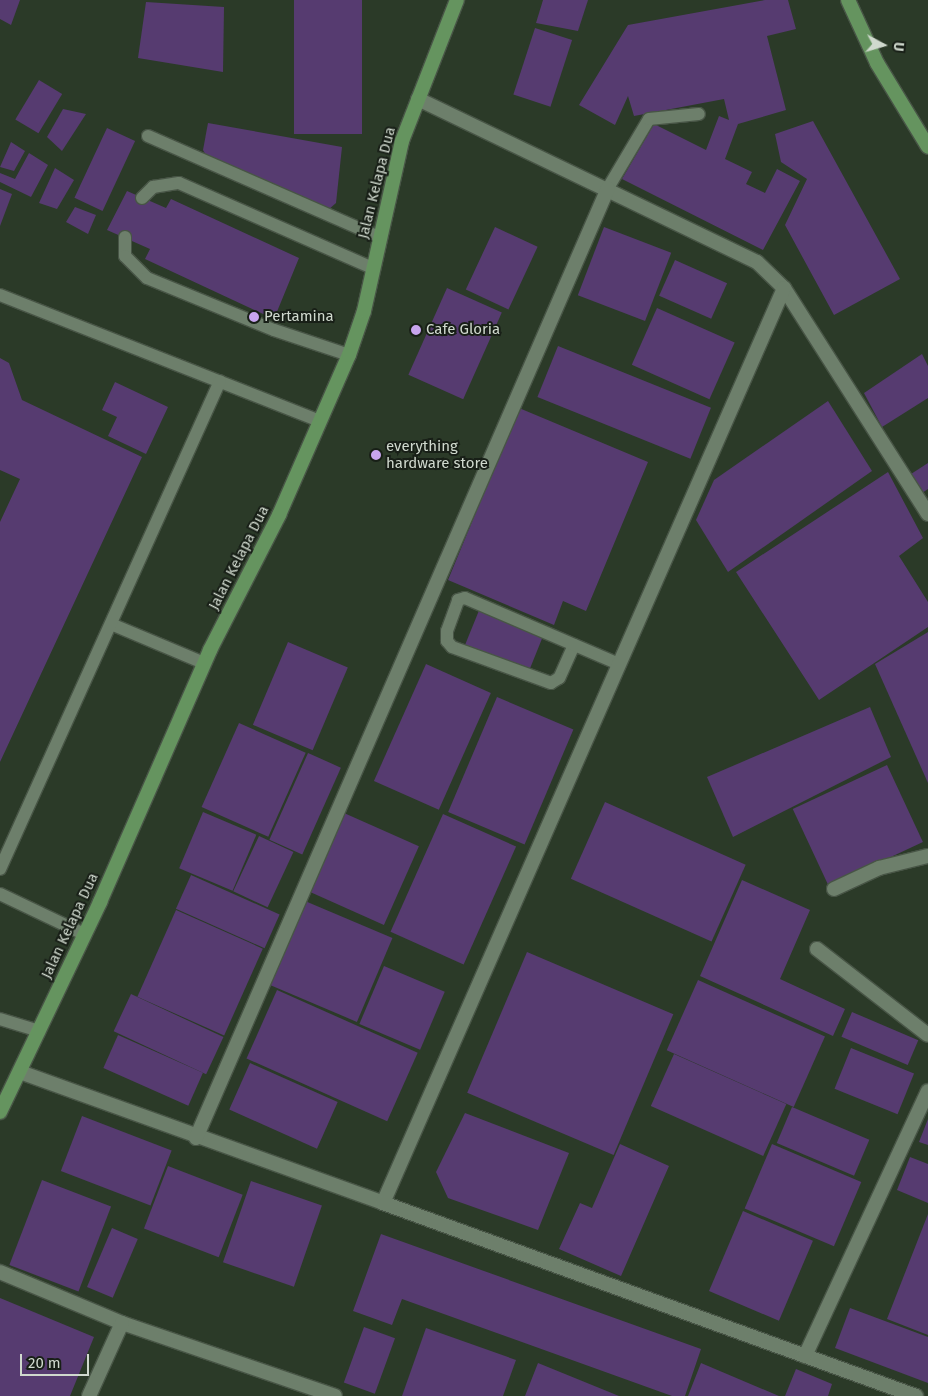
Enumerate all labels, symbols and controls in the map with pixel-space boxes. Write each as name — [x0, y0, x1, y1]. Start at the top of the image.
north arrow — [858, 20, 908, 70]
text: U — [889, 41, 907, 52]
street label: Jalan Kelapa Dua — [354, 125, 400, 241]
place label: Pertamina — [264, 308, 334, 326]
marker: Pertamina — [248, 311, 260, 323]
place label: Cafe Gloria — [426, 321, 500, 339]
marker: Cafe Gloria — [410, 324, 422, 336]
place label: everything hardware store — [386, 437, 488, 472]
marker: everything hardware store — [370, 449, 382, 461]
street label: Jalan Kelapa Dua — [205, 503, 273, 613]
street label: Jalan Kelapa Dua — [38, 870, 102, 982]
scale bar — [22, 1344, 91, 1376]
text: 20 m — [28, 1354, 61, 1372]

